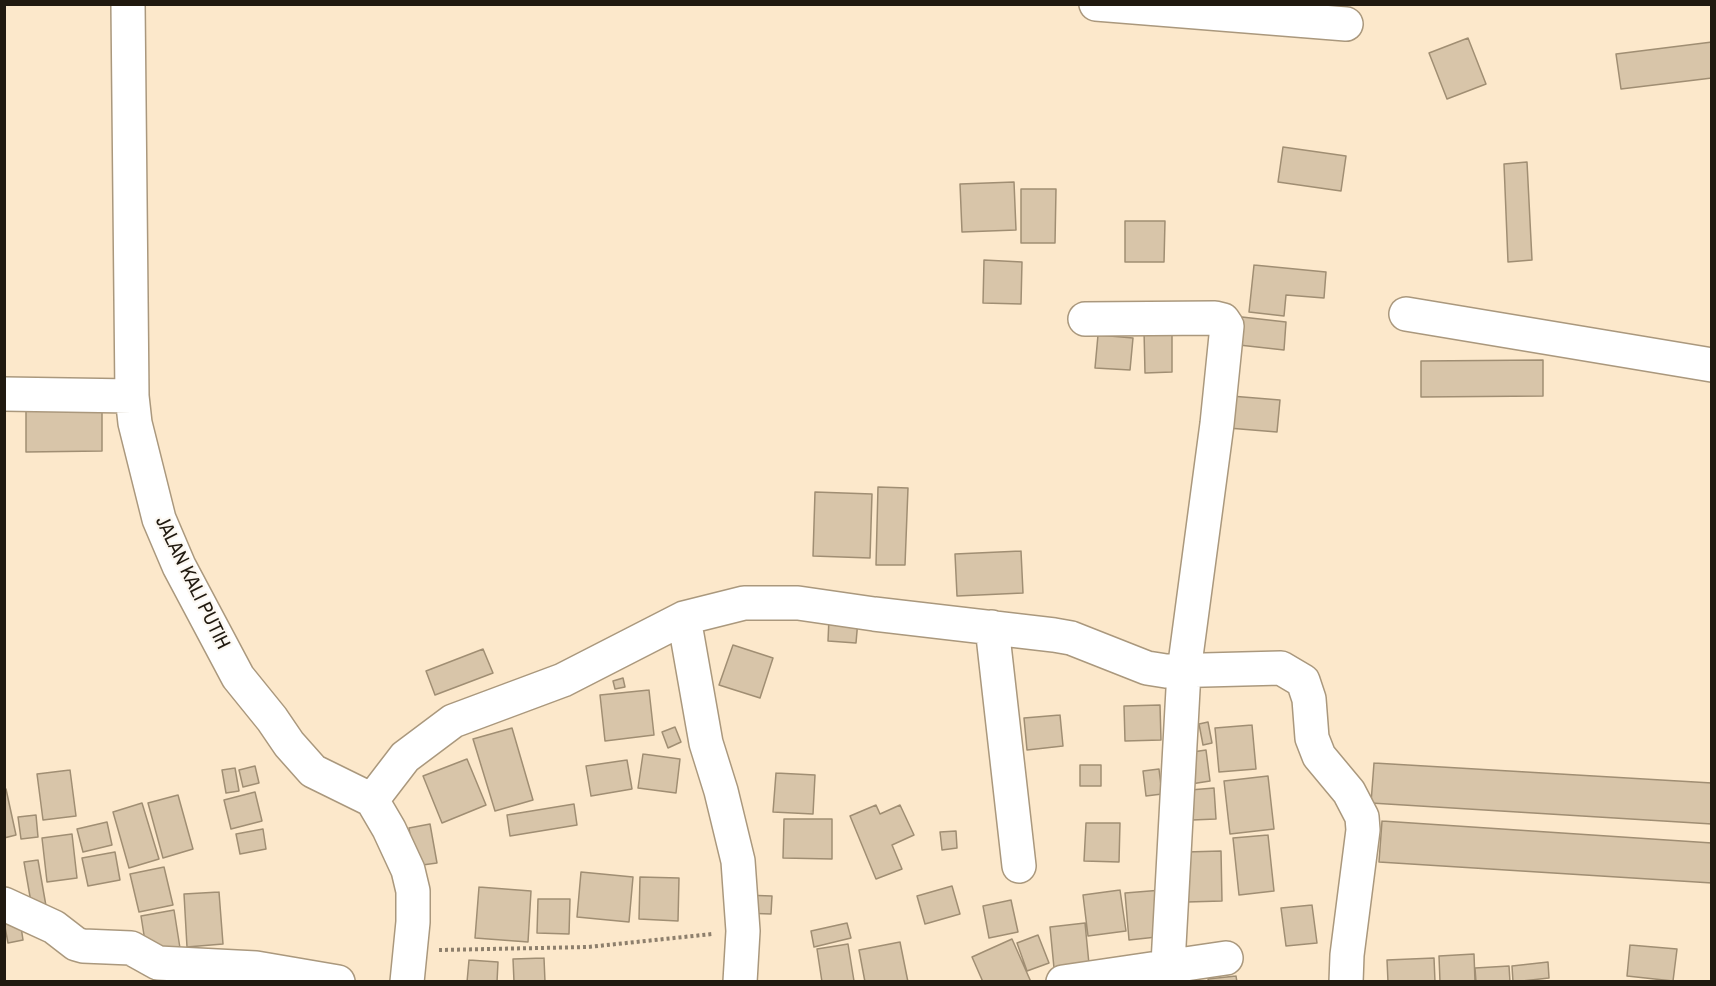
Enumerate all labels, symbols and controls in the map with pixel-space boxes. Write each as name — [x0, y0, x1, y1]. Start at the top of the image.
street label: JALAN KALI PUTIH — [149, 513, 235, 653]

